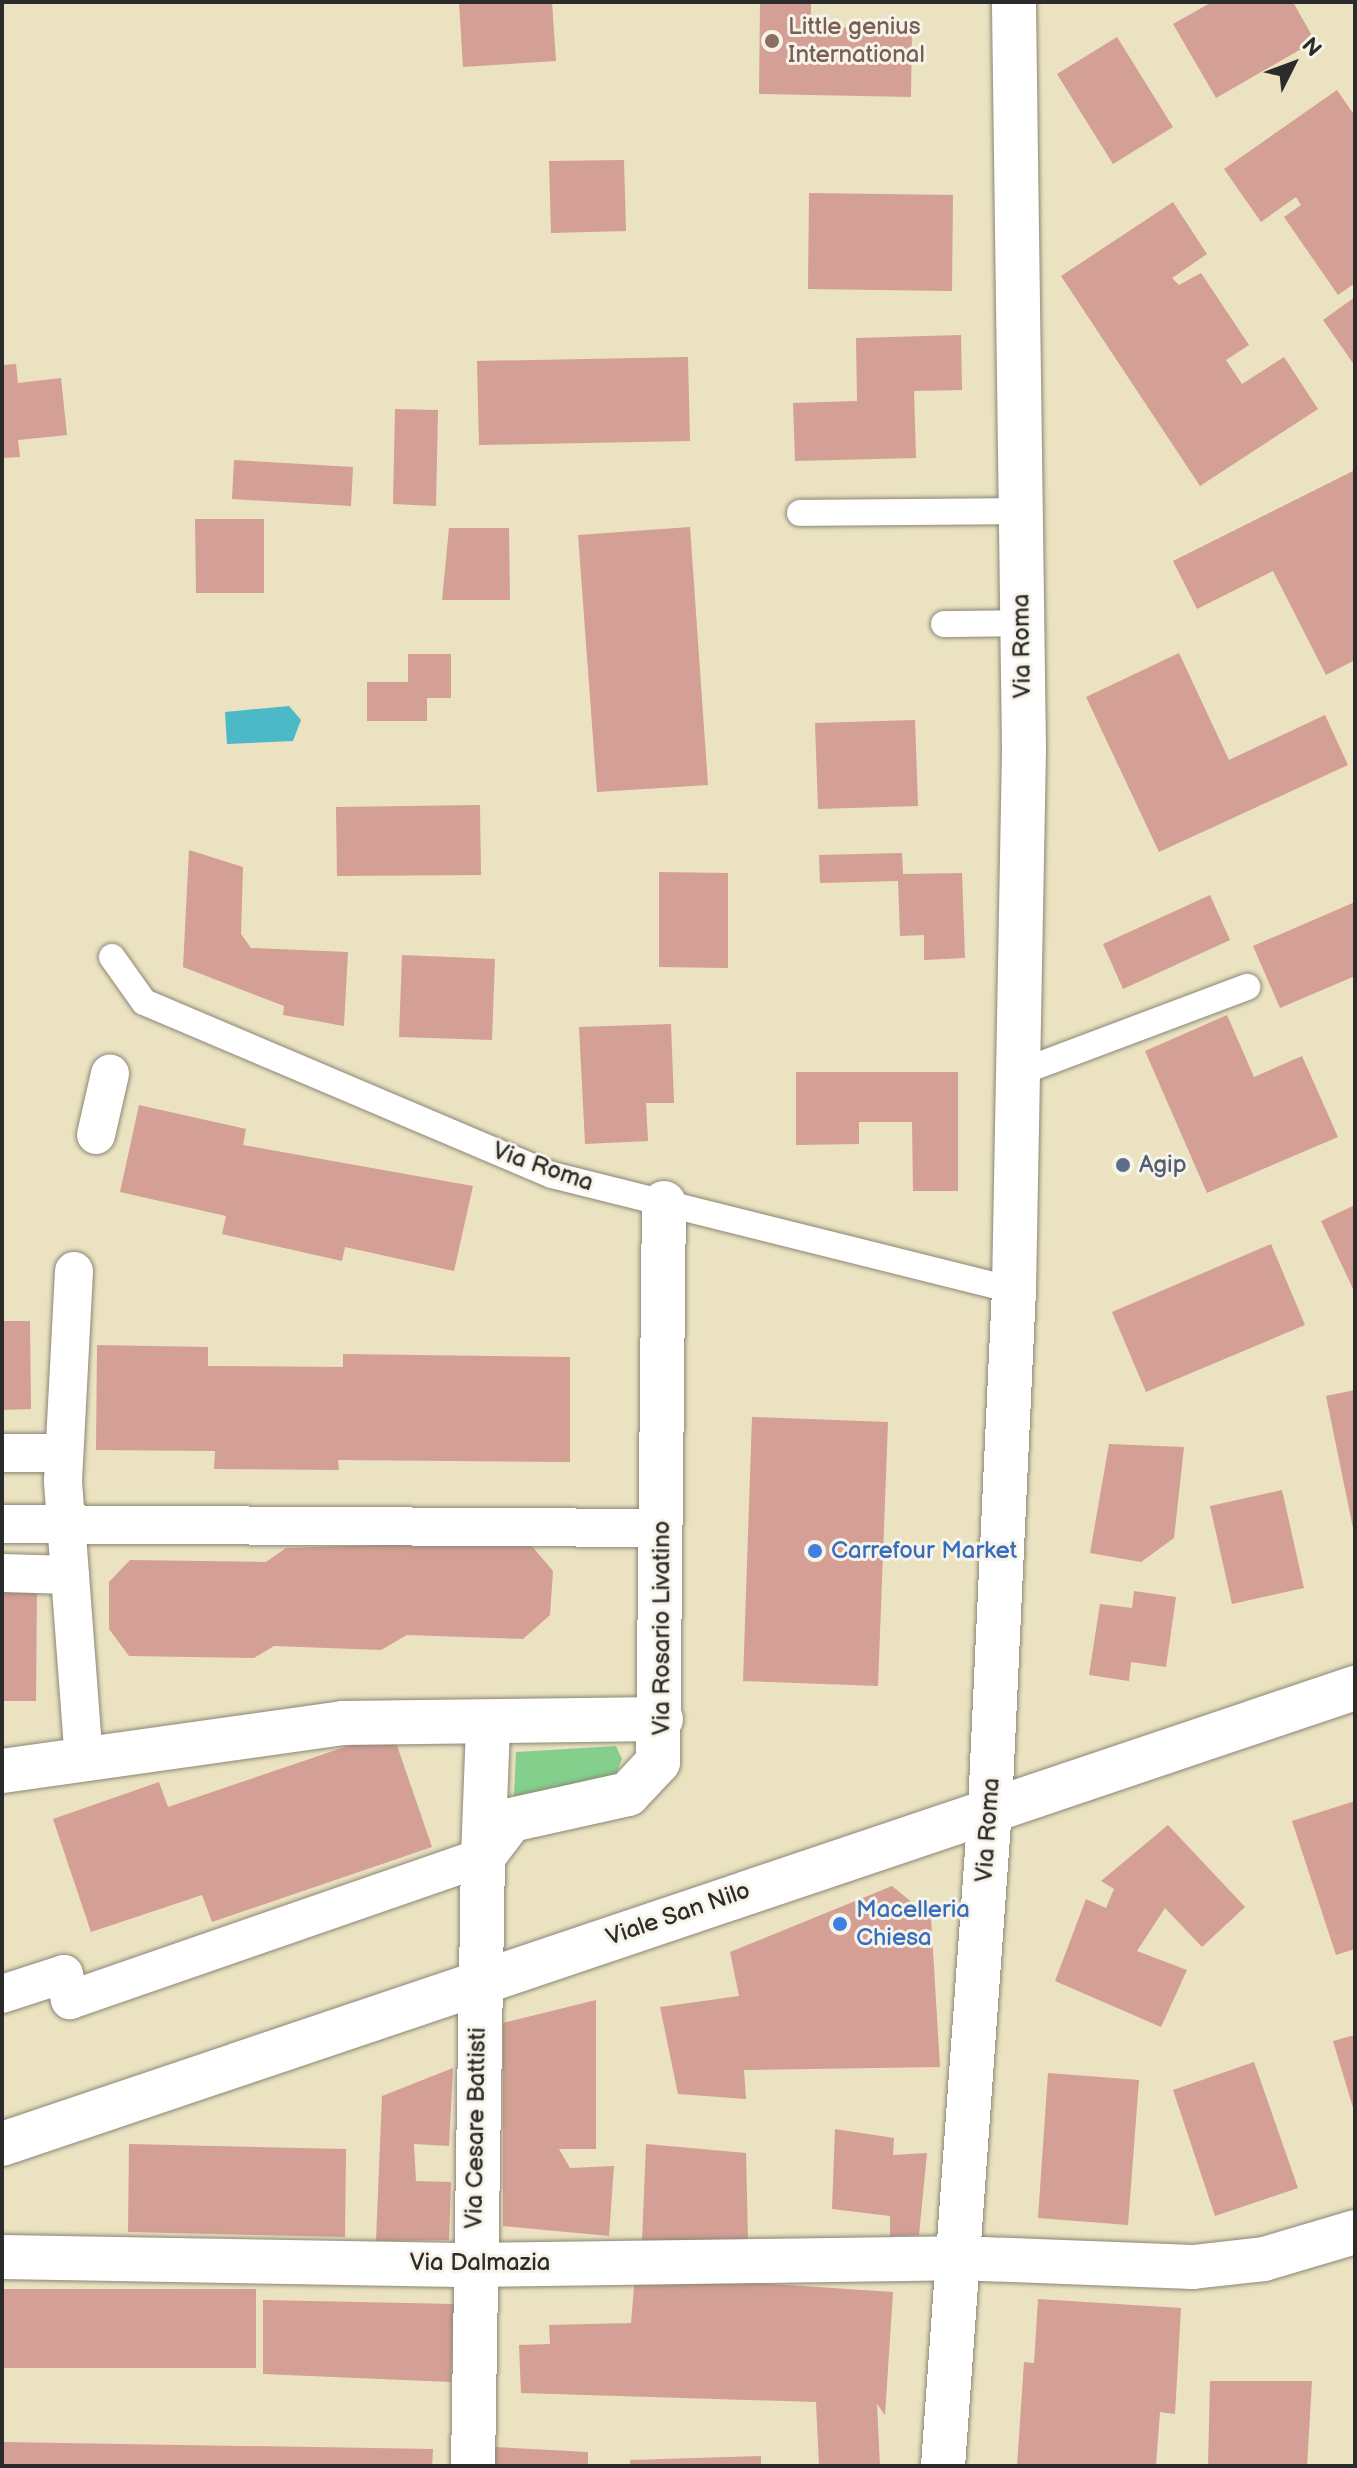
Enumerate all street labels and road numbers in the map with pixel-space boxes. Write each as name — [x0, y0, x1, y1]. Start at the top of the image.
street label: Via Roma — [1007, 593, 1037, 699]
street label: Via Roma — [489, 1136, 597, 1198]
street label: Via Rosario Livatino — [648, 1521, 676, 1735]
street label: Via Roma — [970, 1777, 1006, 1883]
street label: Viale San Nilo — [602, 1876, 754, 1952]
street label: Via Cesare Battisti — [460, 2027, 492, 2229]
street label: Via Dalmazia — [410, 2249, 550, 2277]

